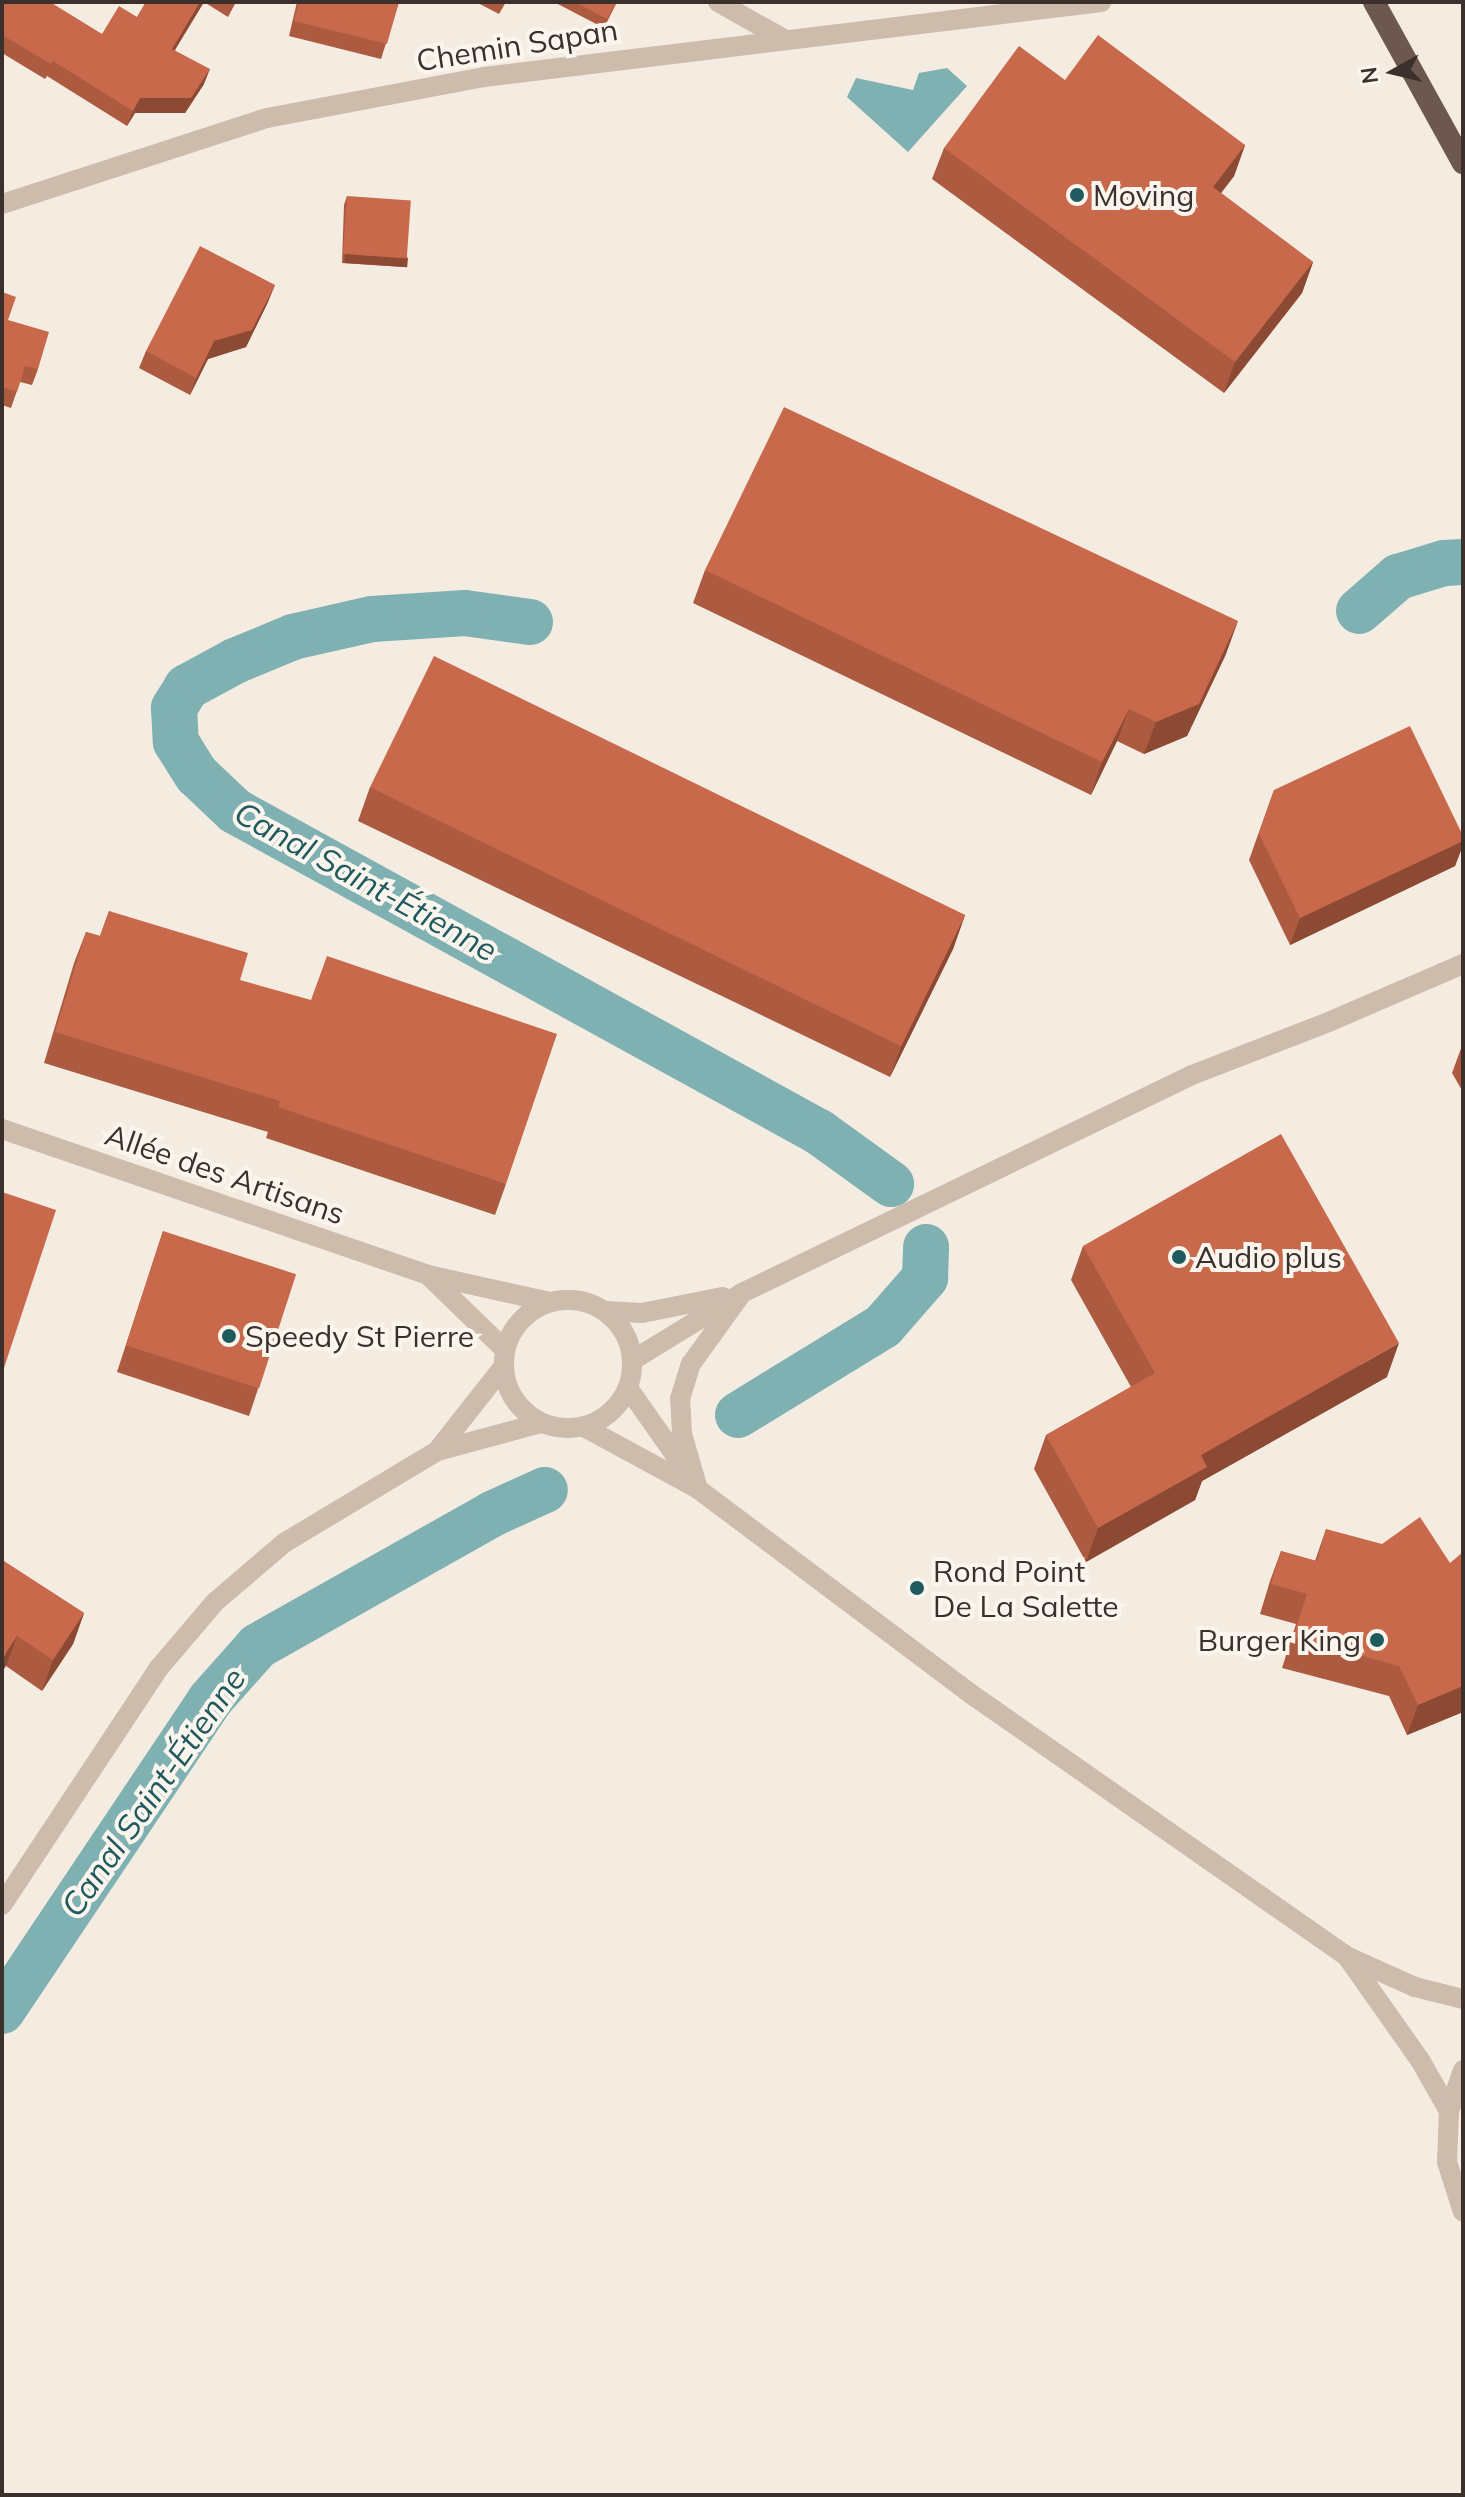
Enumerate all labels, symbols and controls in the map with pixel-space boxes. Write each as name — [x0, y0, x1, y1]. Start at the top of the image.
street label: Chemin Sapan — [414, 11, 620, 79]
north arrow — [1353, 32, 1433, 112]
text: N — [1354, 65, 1384, 86]
place label: Moving — [1093, 177, 1194, 213]
marker: Moving — [1068, 186, 1086, 204]
water label: Canal Saint-Étienne — [228, 793, 504, 969]
street label: Allée des Artisans — [101, 1116, 349, 1232]
place label: Audio plus — [1195, 1239, 1342, 1275]
marker: Audio plus — [1170, 1248, 1188, 1266]
place label: Speedy St Pierre — [245, 1318, 474, 1354]
marker: Speedy St Pierre — [220, 1327, 238, 1345]
place label: Rond Point De La Salette — [933, 1553, 1119, 1624]
marker: Rond Point De La Salette — [908, 1579, 926, 1597]
place label: Burger King — [1198, 1622, 1361, 1658]
marker: Burger King — [1368, 1631, 1386, 1649]
water label: Canal Saint-Étienne — [53, 1660, 253, 1924]

